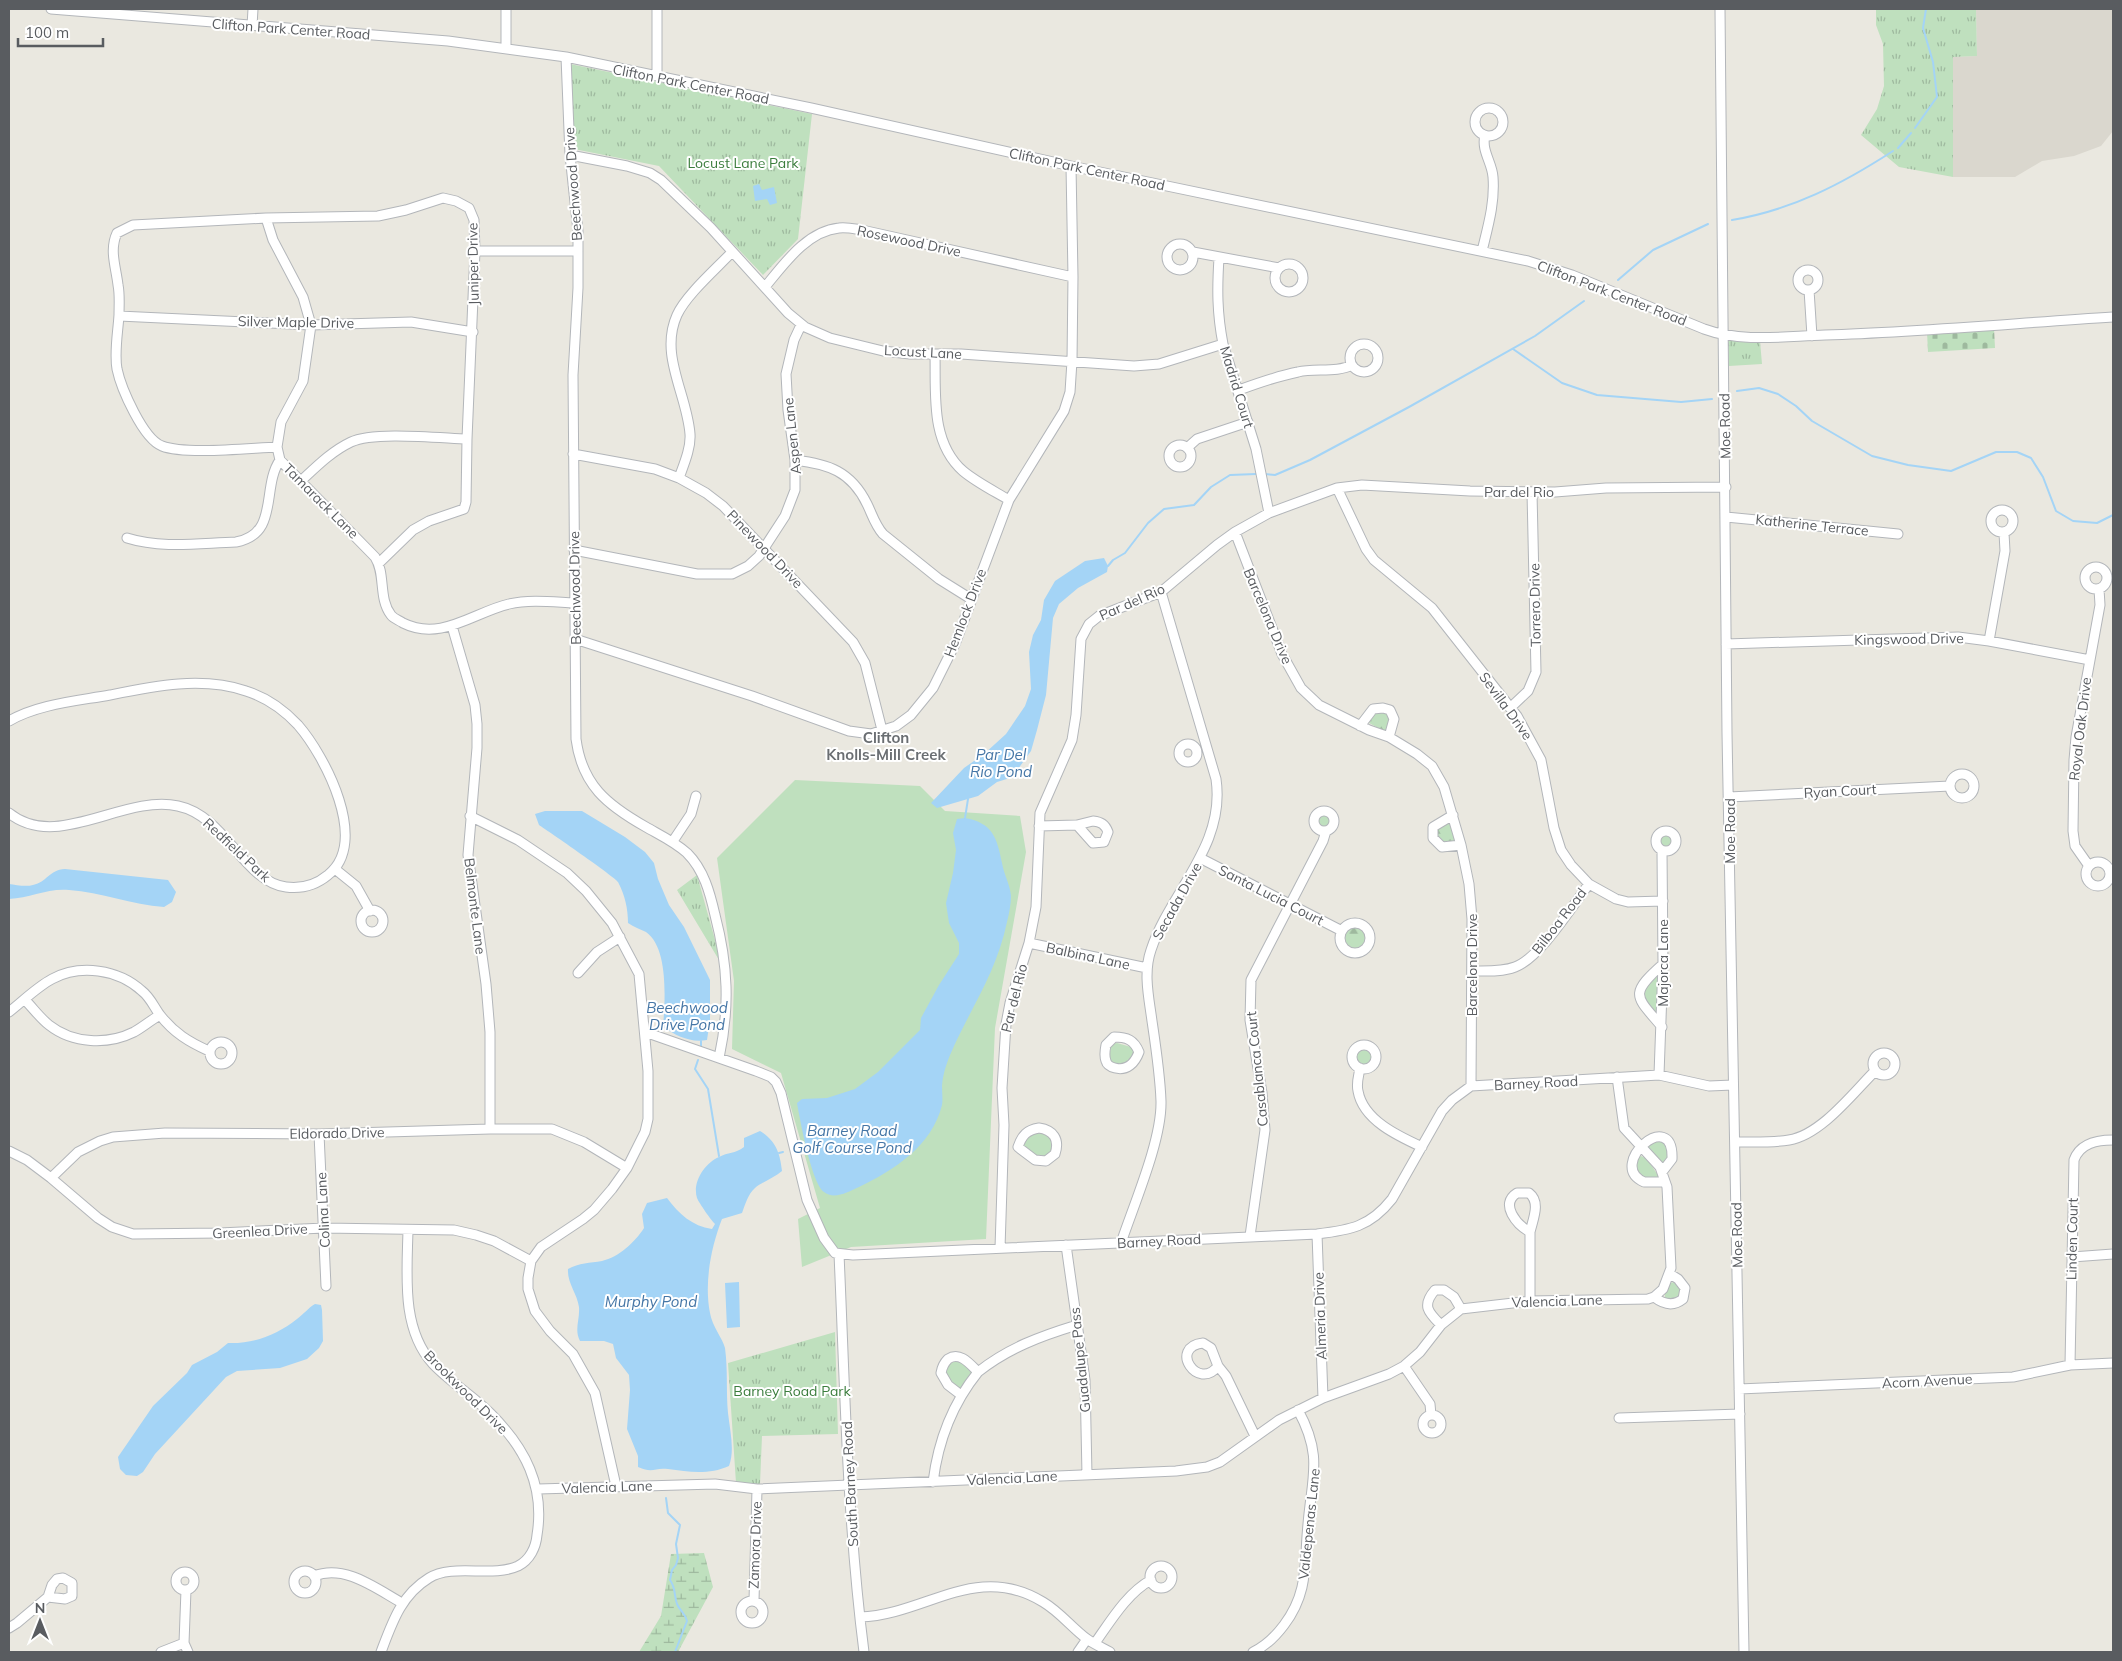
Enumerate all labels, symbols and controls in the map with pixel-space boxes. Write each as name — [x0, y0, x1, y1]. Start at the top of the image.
street label: Clifton Park Center Road — [211, 14, 371, 44]
scale bar — [18, 15, 102, 47]
text: 100 m — [25, 23, 69, 42]
street label: Clifton Park Center Road — [611, 60, 771, 108]
street label: Beechwood Drive — [560, 127, 586, 241]
street label: Clifton Park Center Road — [1007, 144, 1167, 194]
park label: Locust Lane Park — [688, 154, 799, 172]
street label: Rosewood Drive — [855, 221, 963, 261]
street label: Juniper Drive — [463, 222, 483, 306]
street label: Clifton Park Center Road — [1535, 256, 1689, 330]
street label: Silver Maple Drive — [238, 312, 354, 332]
street label: Locust Lane — [884, 341, 962, 363]
street label: Madrid Court — [1216, 344, 1258, 430]
street label: Moe Road — [1715, 393, 1735, 459]
street label: Aspen Lane — [779, 397, 805, 475]
street label: Tamarack Lane — [279, 459, 363, 543]
street label: Par del Rio — [1484, 483, 1554, 501]
street label: Pinewood Drive — [723, 506, 807, 592]
street label: Katherine Terrace — [1754, 510, 1870, 540]
street label: Beechwood Drive — [565, 531, 585, 645]
street label: Torrero Drive — [1525, 563, 1545, 647]
street label: Barcelona Drive — [1240, 565, 1296, 667]
street label: Hemlock Drive — [940, 566, 990, 660]
street label: Par del Rio — [1096, 580, 1168, 624]
street label: Kingswood Drive — [1854, 629, 1964, 649]
street label: Sevilla Drive — [1475, 669, 1537, 743]
street label: Royal Oak Drive — [2065, 676, 2095, 782]
district label: Clifton Knolls-Mill Creek — [826, 728, 946, 764]
water label: Par Del Rio Pond — [970, 745, 1032, 781]
street label: Ryan Court — [1803, 780, 1877, 802]
street label: Moe Road — [1721, 798, 1739, 864]
street label: Redfield Park — [199, 814, 275, 886]
street label: Belmonte Lane — [460, 857, 490, 955]
street label: Secada Drive — [1148, 859, 1206, 943]
street label: Santa Lucia Court — [1215, 861, 1327, 929]
street label: Bilboa Road — [1528, 884, 1590, 958]
street label: Barcelona Drive — [1463, 914, 1481, 1016]
street label: Majorca Lane — [1654, 919, 1672, 1007]
street label: Balbina Lane — [1045, 938, 1131, 974]
street label: Par del Rio — [997, 962, 1031, 1034]
water label: Beechwood Drive Pond — [646, 998, 728, 1034]
street label: Casablanca Court — [1242, 1010, 1272, 1128]
street label: Barney Road — [1494, 1072, 1578, 1094]
water label: Barney Road Golf Course Pond — [792, 1121, 912, 1157]
street label: Eldorado Drive — [289, 1123, 385, 1143]
street label: Colina Lane — [312, 1172, 334, 1248]
street label: Linden Court — [2062, 1197, 2082, 1280]
street label: Moe Road — [1727, 1202, 1747, 1268]
street label: Greenlea Drive — [212, 1220, 308, 1242]
street label: Barney Road — [1117, 1230, 1201, 1252]
street label: Almeria Drive — [1309, 1272, 1331, 1360]
street label: Valencia Lane — [1511, 1290, 1603, 1312]
water label: Murphy Pond — [605, 1292, 697, 1311]
street label: Guadalupe Pass — [1066, 1306, 1094, 1413]
street label: Brookwood Drive — [420, 1346, 512, 1438]
street label: Acorn Avenue — [1881, 1370, 1973, 1392]
park label: Barney Road Park — [733, 1382, 851, 1400]
street label: South Barney Road — [838, 1421, 862, 1547]
street label: Valencia Lane — [966, 1467, 1058, 1489]
street label: Valdepenas Lane — [1294, 1467, 1324, 1581]
street label: Valencia Lane — [561, 1476, 653, 1498]
street label: Zamora Drive — [744, 1501, 766, 1589]
north arrow — [15, 1596, 65, 1646]
text: N — [35, 1599, 45, 1617]

